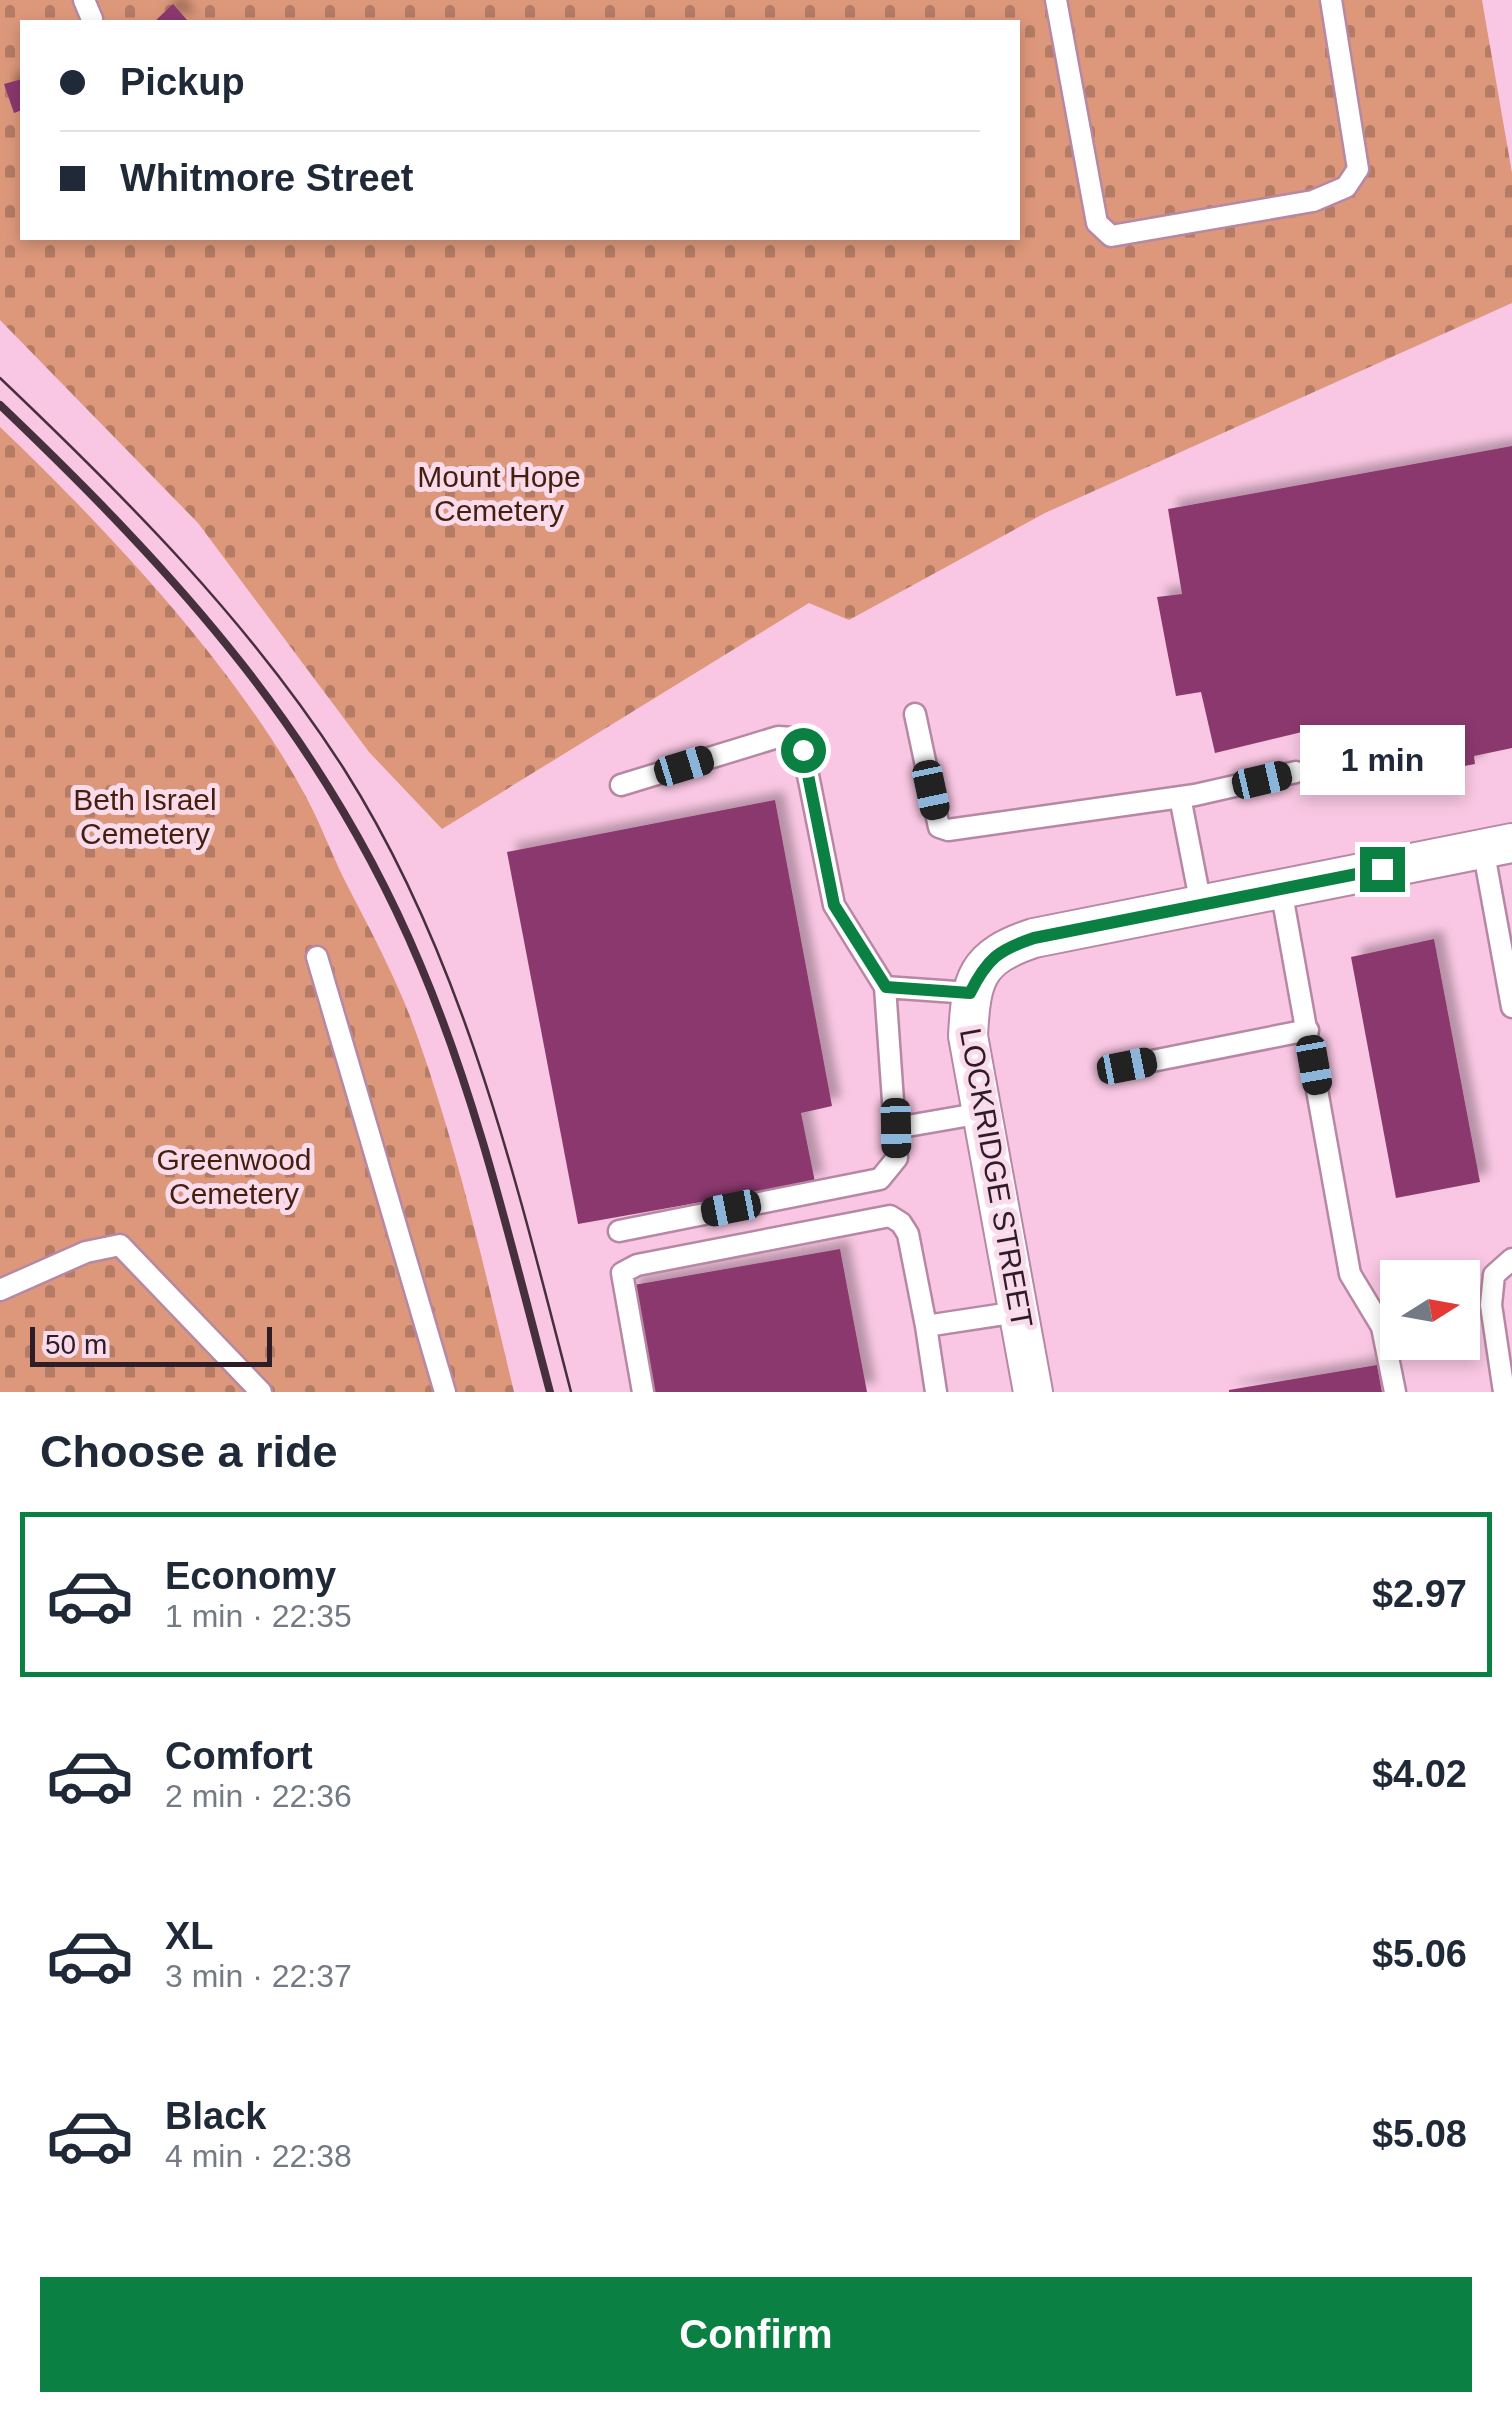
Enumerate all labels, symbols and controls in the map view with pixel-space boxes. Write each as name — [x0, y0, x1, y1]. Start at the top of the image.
text: Pickup — [120, 61, 245, 103]
text: Whitmore Street — [120, 157, 413, 199]
park label: Mount Hope Cemetery — [417, 460, 581, 527]
callout: 1 min — [1300, 724, 1464, 794]
route start — [781, 728, 826, 773]
text: 1 min — [1341, 742, 1424, 778]
car — [651, 743, 717, 789]
car — [910, 758, 952, 822]
car — [1229, 759, 1295, 801]
park label: Beth Israel Cemetery — [73, 783, 217, 850]
route end — [1360, 847, 1405, 892]
street label: LOCKRIDGE STREET — [954, 1026, 1039, 1330]
car — [1294, 1033, 1334, 1097]
car — [1095, 1046, 1159, 1086]
car — [880, 1098, 912, 1158]
park label: Greenwood Cemetery — [156, 1143, 312, 1210]
car — [699, 1188, 763, 1228]
north arrow — [1380, 1260, 1480, 1360]
map controls — [1380, 1260, 1480, 1360]
scale bar — [30, 1322, 272, 1366]
text: 50 m — [45, 1329, 107, 1360]
text: Choose a ride — [40, 1426, 338, 1477]
icon: car — [45, 1550, 135, 1640]
text: Economy — [165, 1555, 336, 1597]
text: $2.97 — [1372, 1573, 1467, 1615]
text: 1 min · 22:35 — [165, 1598, 352, 1634]
icon: car — [45, 1730, 135, 1820]
text: Comfort — [165, 1735, 313, 1777]
text: $4.02 — [1372, 1753, 1467, 1795]
text: 2 min · 22:36 — [165, 1778, 352, 1814]
icon: car — [45, 1910, 135, 2000]
text: XL — [165, 1915, 214, 1957]
text: $5.06 — [1372, 1933, 1467, 1975]
text: 3 min · 22:37 — [165, 1958, 352, 1994]
icon: car — [45, 2090, 135, 2180]
text: Black — [165, 2095, 266, 2137]
text: $5.08 — [1372, 2113, 1467, 2155]
text: 4 min · 22:38 — [165, 2138, 352, 2174]
button: Confirm — [40, 2277, 1472, 2392]

